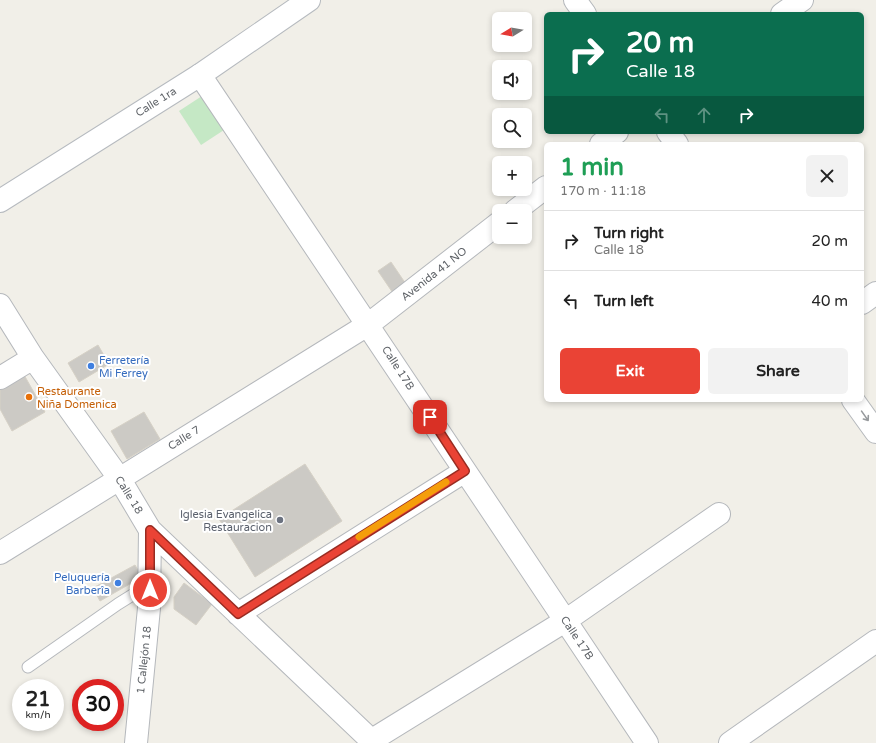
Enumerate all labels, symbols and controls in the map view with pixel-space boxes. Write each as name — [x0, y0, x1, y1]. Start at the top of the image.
north arrow — [492, 12, 532, 52]
map controls — [492, 12, 532, 244]
text: 20 m — [626, 26, 694, 60]
icon: right — [560, 28, 612, 80]
button: sound — [492, 60, 532, 100]
text: Calle 18 — [626, 60, 695, 82]
street label: Calle 1ra — [133, 84, 179, 120]
icon: left — [651, 104, 673, 126]
icon: ahead — [693, 104, 715, 126]
icon: right — [735, 104, 757, 126]
button: search — [492, 108, 532, 148]
text: 1 min — [560, 153, 624, 182]
button: close — [806, 155, 848, 197]
button: + — [492, 156, 532, 196]
text: 170 m · 11:18 — [560, 183, 646, 199]
button: − — [492, 204, 532, 244]
text: Turn right — [594, 224, 664, 242]
icon: right — [560, 230, 582, 252]
text: 20 m — [811, 232, 848, 250]
text: Calle 18 — [594, 242, 644, 258]
street label: Avenida 41 NO — [399, 244, 469, 304]
icon: left — [560, 290, 582, 312]
text: Turn left — [594, 292, 654, 310]
text: 40 m — [811, 292, 848, 310]
street label: Calle 17B — [379, 344, 417, 393]
button: Exit — [560, 348, 700, 394]
button: Share — [708, 348, 848, 394]
place label: Ferretería Mi Ferrey — [99, 354, 149, 380]
marker: Ferretería Mi Ferrey — [86, 361, 96, 371]
place label: Restaurante Niña Domenica — [37, 385, 117, 411]
marker: Restaurante Niña Domenica — [24, 392, 34, 402]
pin — [413, 400, 447, 434]
icon: arrive — [419, 406, 441, 428]
one-way arrow — [861, 410, 869, 421]
street label: Calle 7 — [166, 423, 202, 453]
street label: Calle 18 — [112, 474, 146, 516]
place label: Iglesia Evangelica Restauracion — [180, 508, 272, 534]
marker: Iglesia Evangelica Restauracion — [275, 515, 285, 525]
position arrow — [129, 569, 171, 611]
place label: Peluquería Barberîa — [54, 571, 110, 597]
marker: Peluquería Barberîa — [113, 578, 123, 588]
street label: Calle 17B — [558, 614, 597, 663]
street label: 1 Callejón 18 — [134, 625, 154, 695]
speed limit sign: 30 — [72, 679, 124, 731]
text: 21 — [25, 688, 51, 712]
text: km/h — [25, 709, 51, 721]

